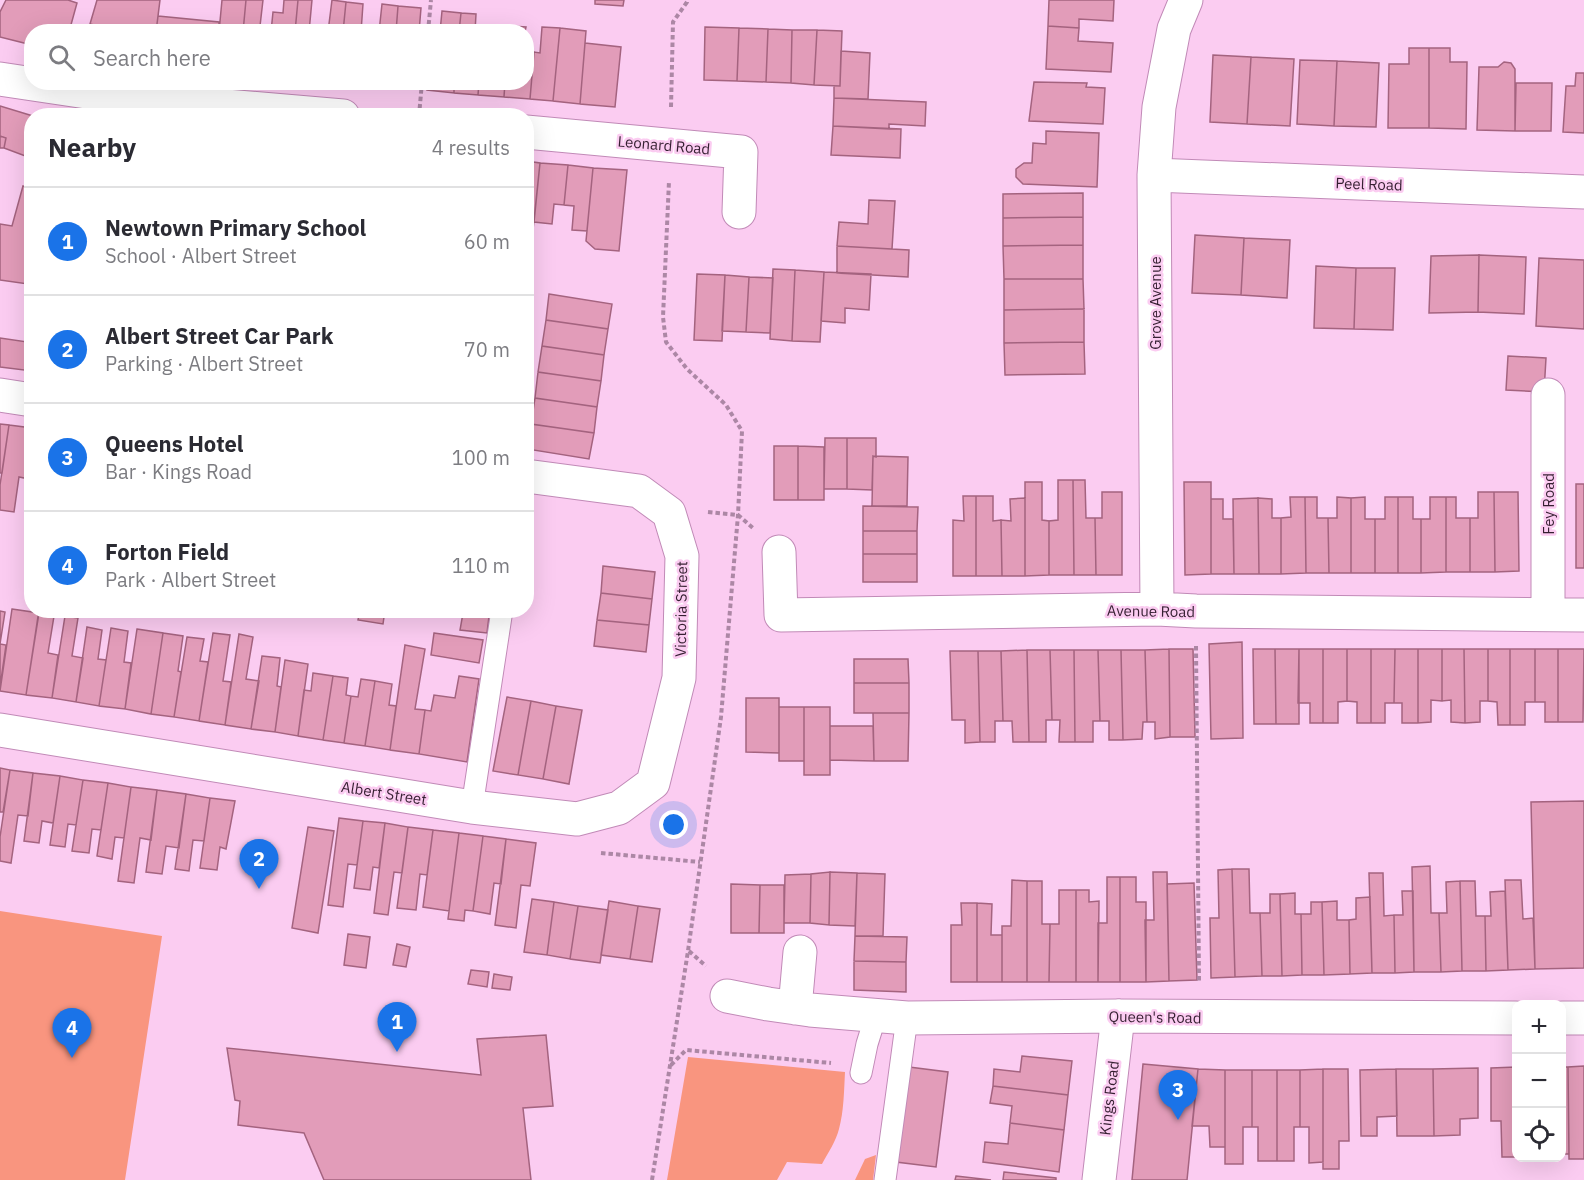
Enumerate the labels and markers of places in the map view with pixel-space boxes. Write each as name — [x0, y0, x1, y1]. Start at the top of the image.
pin: 2 — [240, 840, 278, 889]
pin: 1 — [378, 1002, 416, 1052]
pin: 4 — [52, 1008, 92, 1058]
pin: 3 — [1158, 1070, 1198, 1120]

